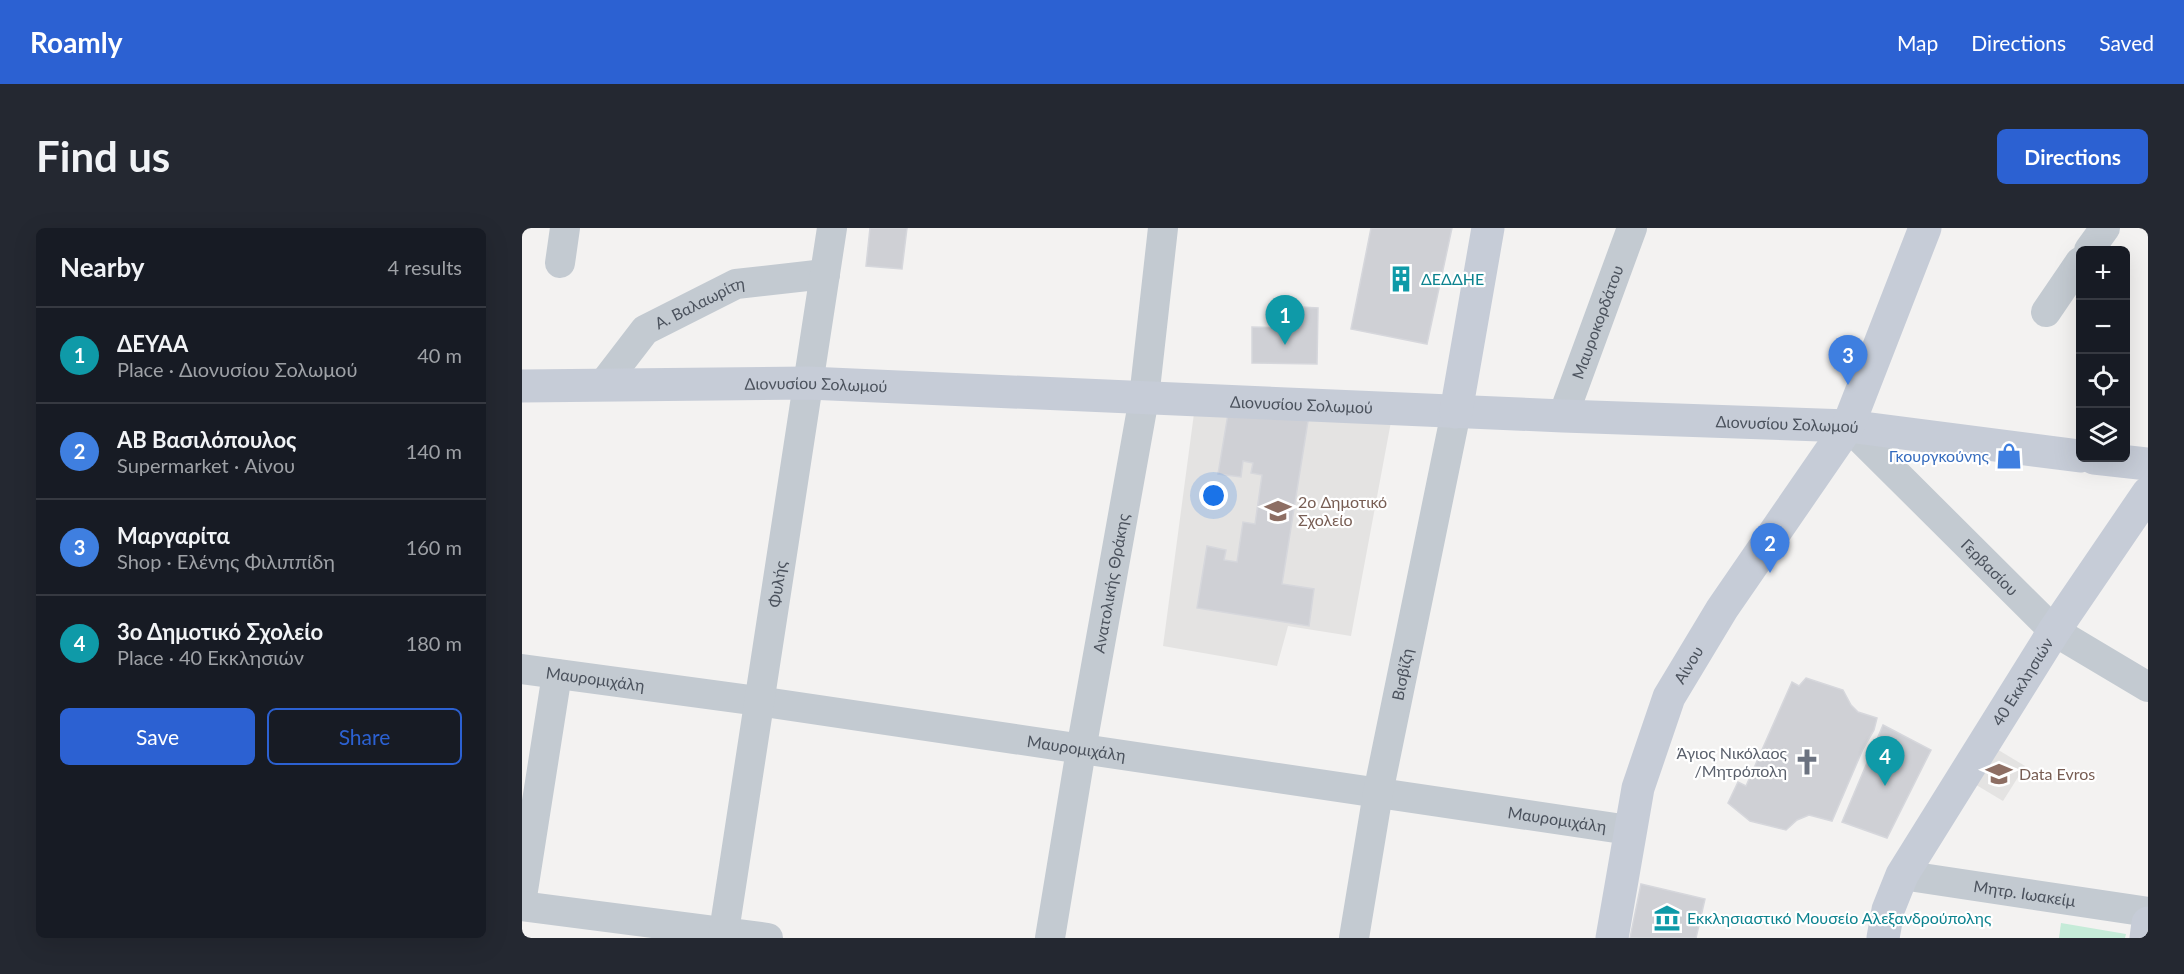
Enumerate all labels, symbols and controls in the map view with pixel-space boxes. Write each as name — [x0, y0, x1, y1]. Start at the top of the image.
text: Roamly — [30, 25, 123, 59]
text: Map — [1897, 30, 1938, 55]
text: Directions — [1971, 30, 2066, 55]
text: Saved — [2099, 30, 2154, 55]
button: Directions — [1997, 129, 2148, 184]
text: Find us — [36, 131, 170, 181]
map controls — [2076, 246, 2130, 462]
button: + — [2076, 246, 2130, 300]
text: Nearby — [60, 251, 145, 283]
text: 4 results — [387, 255, 462, 279]
street label: Μαυροκορδάτου — [1567, 262, 1627, 382]
building icon: ΔΕΔΔΗΕ — [1386, 264, 1416, 294]
place label: ΔΕΔΔΗΕ — [1421, 269, 1484, 288]
street label: Α. Βαλαωρίτη — [651, 273, 746, 333]
pin: 1 — [1266, 296, 1305, 345]
button: − — [2076, 300, 2130, 354]
text: ΔΕΥΑΑ — [117, 330, 188, 357]
pin: 3 — [1828, 336, 1868, 385]
text: 1 — [74, 343, 85, 367]
text: 40 m — [417, 343, 462, 367]
button: locate — [2076, 354, 2130, 408]
text: Place · Διονυσίου Σολωμού — [117, 357, 357, 381]
street label: Διονυσίου Σολωμού — [744, 373, 888, 395]
street label: Διονυσίου Σολωμού — [1230, 391, 1373, 417]
button: layers — [2076, 408, 2130, 462]
street label: Διονυσίου Σολωμού — [1715, 411, 1860, 436]
text: ΑΒ Βασιλόπουλος — [117, 426, 296, 453]
text: 2 — [74, 439, 85, 463]
text: 140 m — [406, 439, 462, 463]
shop icon: Γκουργκούνης — [1994, 441, 2024, 471]
place label: Γκουργκούνης — [1889, 446, 1990, 465]
text: Supermarket · Αίνου — [117, 453, 295, 477]
your location — [1199, 481, 1228, 510]
place label: 2o Δημοτικό Σχολείο — [1298, 492, 1387, 529]
school or university icon: 2o Δημοτικό Σχολείο — [1263, 496, 1293, 526]
street label: Ανατολικής Θράκης — [1089, 511, 1132, 654]
text: Μαργαρίτα — [117, 522, 230, 549]
pin: 2 — [1750, 524, 1790, 573]
street label: Γερβασίου — [1958, 534, 2023, 599]
text: 3 — [74, 535, 85, 559]
text: 160 m — [406, 535, 462, 559]
text: Shop · Ελένης Φιλιππίδη — [117, 549, 335, 573]
street label: Φυλής — [764, 559, 790, 609]
text: 3ο Δημοτικό Σχολείο — [117, 618, 323, 645]
text: 4 — [74, 631, 85, 655]
text: 180 m — [406, 631, 462, 655]
street label: 40 Εκκλησιών — [1988, 634, 2057, 729]
street label: Αίνου — [1669, 642, 1707, 687]
text: Place · 40 Εκκλησιών — [117, 645, 304, 669]
street label: Βισβίζη — [1387, 647, 1416, 702]
street label: Μαυρομιχάλη — [545, 662, 646, 695]
button: Save — [60, 708, 255, 765]
button: Share — [267, 708, 462, 765]
street label: Μαυρομιχάλη — [1026, 731, 1127, 764]
pin: 4 — [1866, 736, 1904, 786]
place label: Άγιος Νικόλαος /Μητρόπολη — [1676, 743, 1788, 780]
church icon: Άγιος Νικόλαος /Μητρόπολη — [1792, 747, 1822, 777]
school or university icon: Data Evros — [1984, 759, 2014, 789]
place label: Data Evros — [2019, 764, 2095, 783]
street label: Μαυρομιχάλη — [1507, 802, 1608, 836]
street label: Μητρ. Ιωακείμ — [1972, 876, 2078, 910]
museum icon: Εκκλησιαστικό Μουσείο Αλεξανδρούπολης — [1652, 903, 1682, 933]
place label: Εκκλησιαστικό Μουσείο Αλεξανδρούπολης — [1687, 908, 1992, 928]

